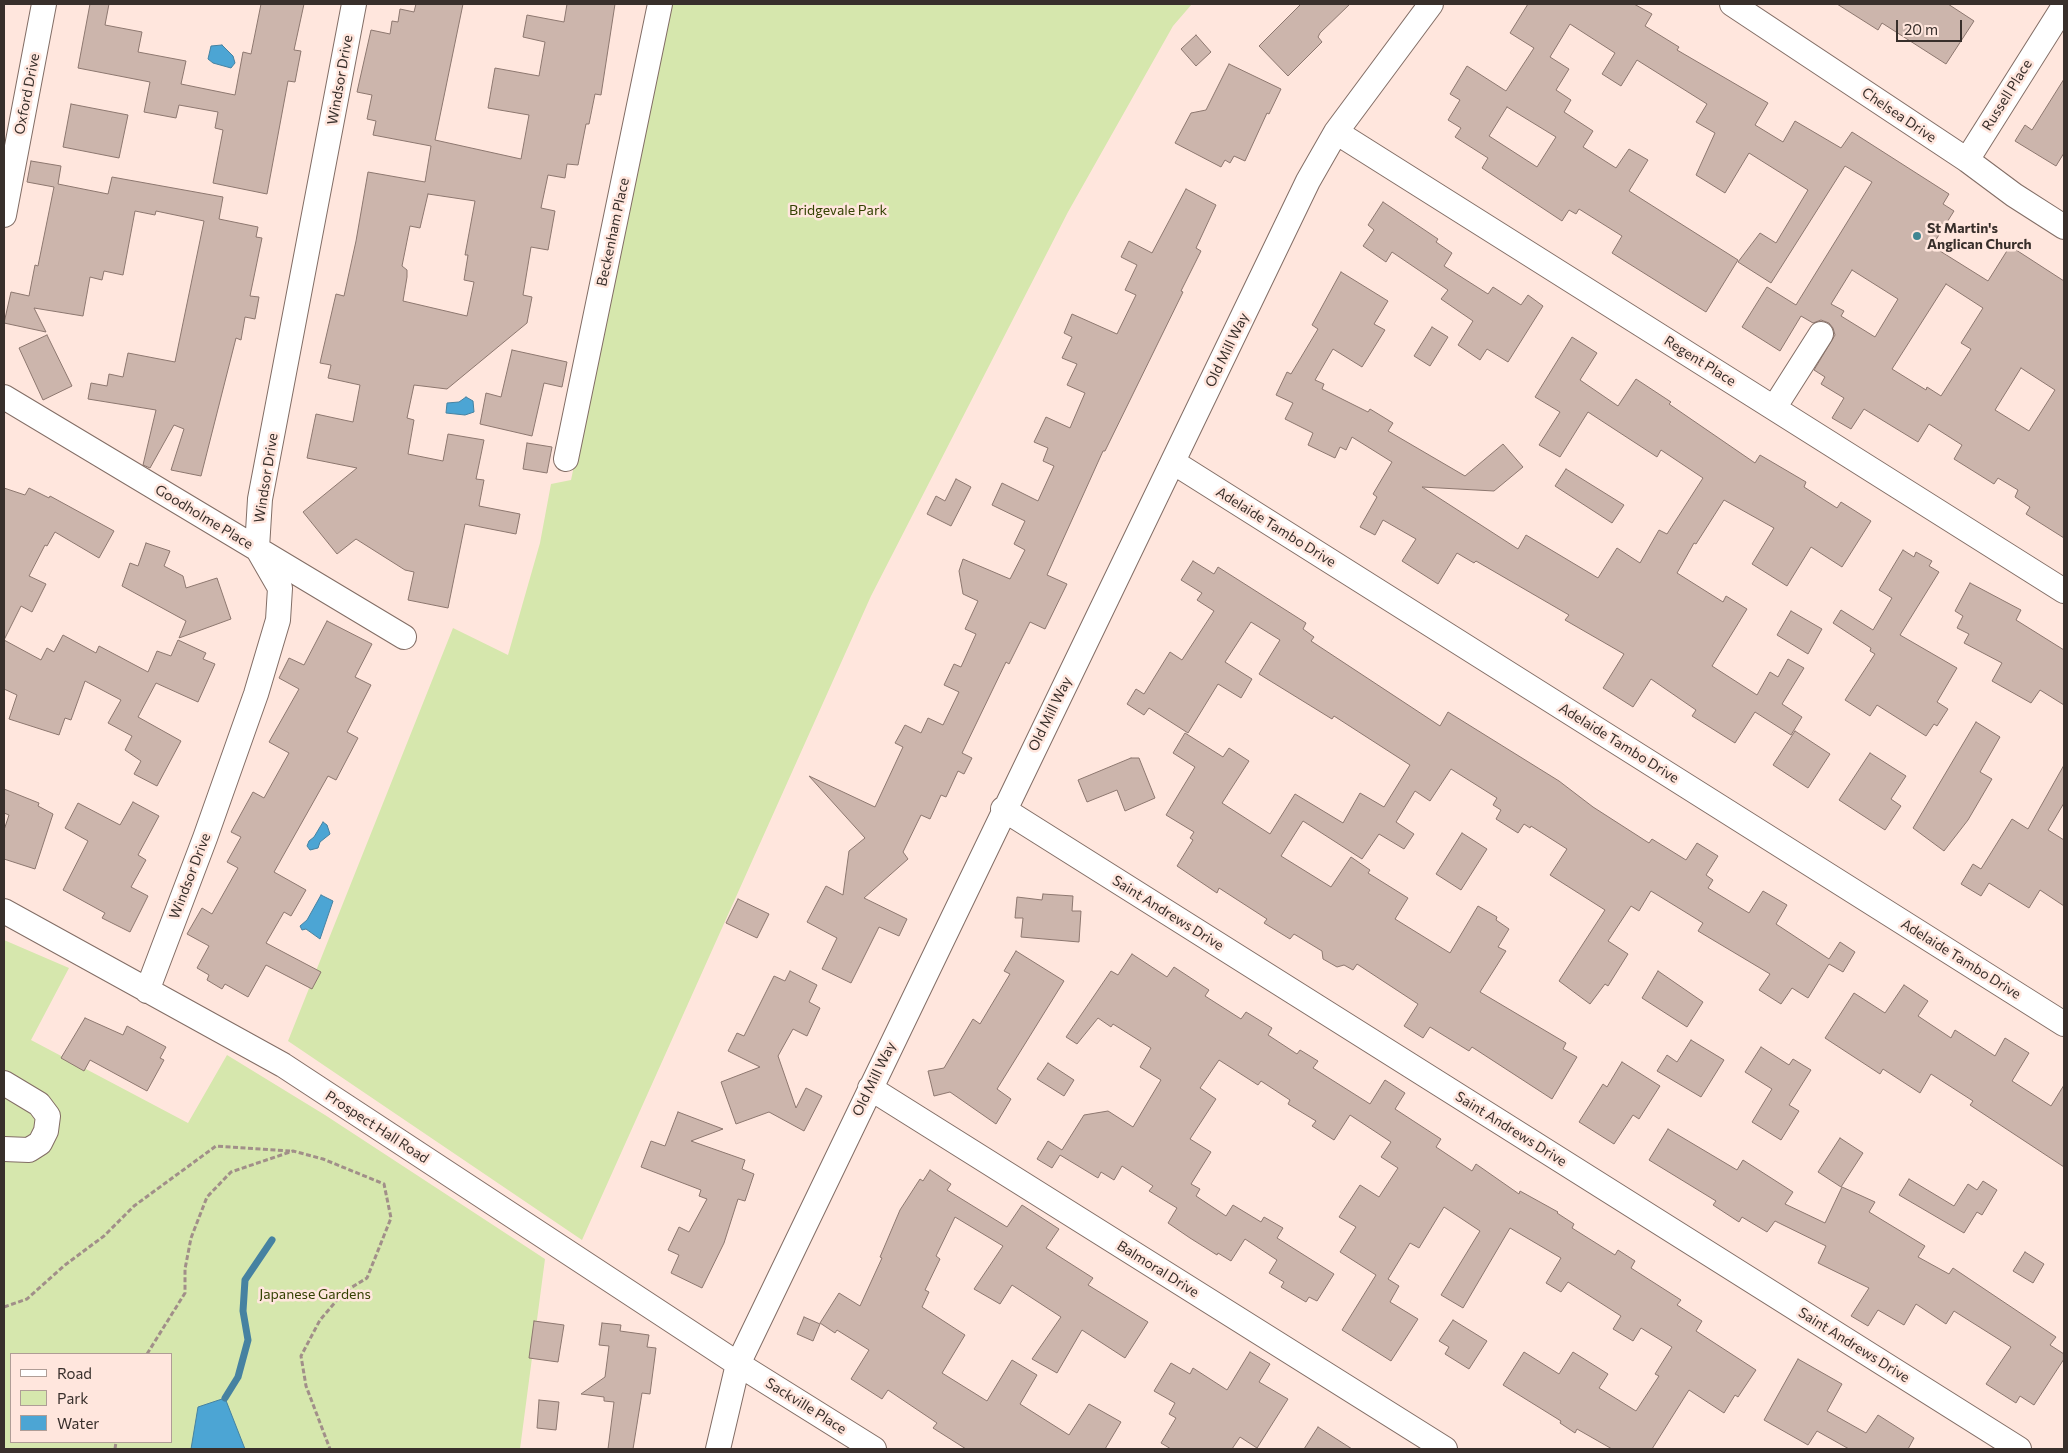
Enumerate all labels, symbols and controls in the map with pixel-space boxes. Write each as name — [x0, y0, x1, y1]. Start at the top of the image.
scale bar — [1898, 10, 1964, 42]
text: 20 m — [1904, 20, 1938, 38]
street label: Windsor Drive — [324, 34, 356, 126]
street label: Oxford Drive — [11, 52, 43, 136]
street label: Russell Place — [1978, 56, 2036, 134]
street label: Chelsea Drive — [1859, 84, 1939, 146]
street label: Beckenham Place — [593, 176, 633, 288]
park label: Bridgevale Park — [789, 202, 887, 218]
place label: St Martin's Anglican Church — [1927, 220, 2032, 252]
marker: St Martin's Anglican Church — [1911, 230, 1923, 242]
street label: Old Mill Way — [1202, 310, 1252, 390]
street label: Regent Place — [1661, 332, 1739, 390]
street label: Windsor Drive — [251, 432, 281, 524]
street label: Goodholme Place — [152, 481, 256, 553]
street label: Adelaide Tambo Drive — [1213, 483, 1339, 571]
street label: Old Mill Way — [1025, 674, 1075, 754]
street label: Adelaide Tambo Drive — [1556, 699, 1682, 787]
street label: Windsor Drive — [166, 831, 214, 921]
street label: Saint Andrews Drive — [1109, 872, 1227, 954]
street label: Adelaide Tambo Drive — [1898, 915, 2024, 1003]
street label: Old Mill Way — [849, 1039, 899, 1119]
street label: Prospect Hall Road — [322, 1087, 432, 1167]
street label: Saint Andrews Drive — [1452, 1088, 1570, 1170]
street label: Balmoral Drive — [1114, 1237, 1202, 1301]
park label: Japanese Gardens — [259, 1286, 371, 1302]
street label: Saint Andrews Drive — [1795, 1304, 1913, 1386]
legend — [10, 1353, 172, 1443]
text: Road — [57, 1364, 92, 1382]
street label: Sackville Place — [763, 1375, 849, 1437]
text: Park — [57, 1389, 88, 1407]
text: Water — [57, 1414, 99, 1432]

